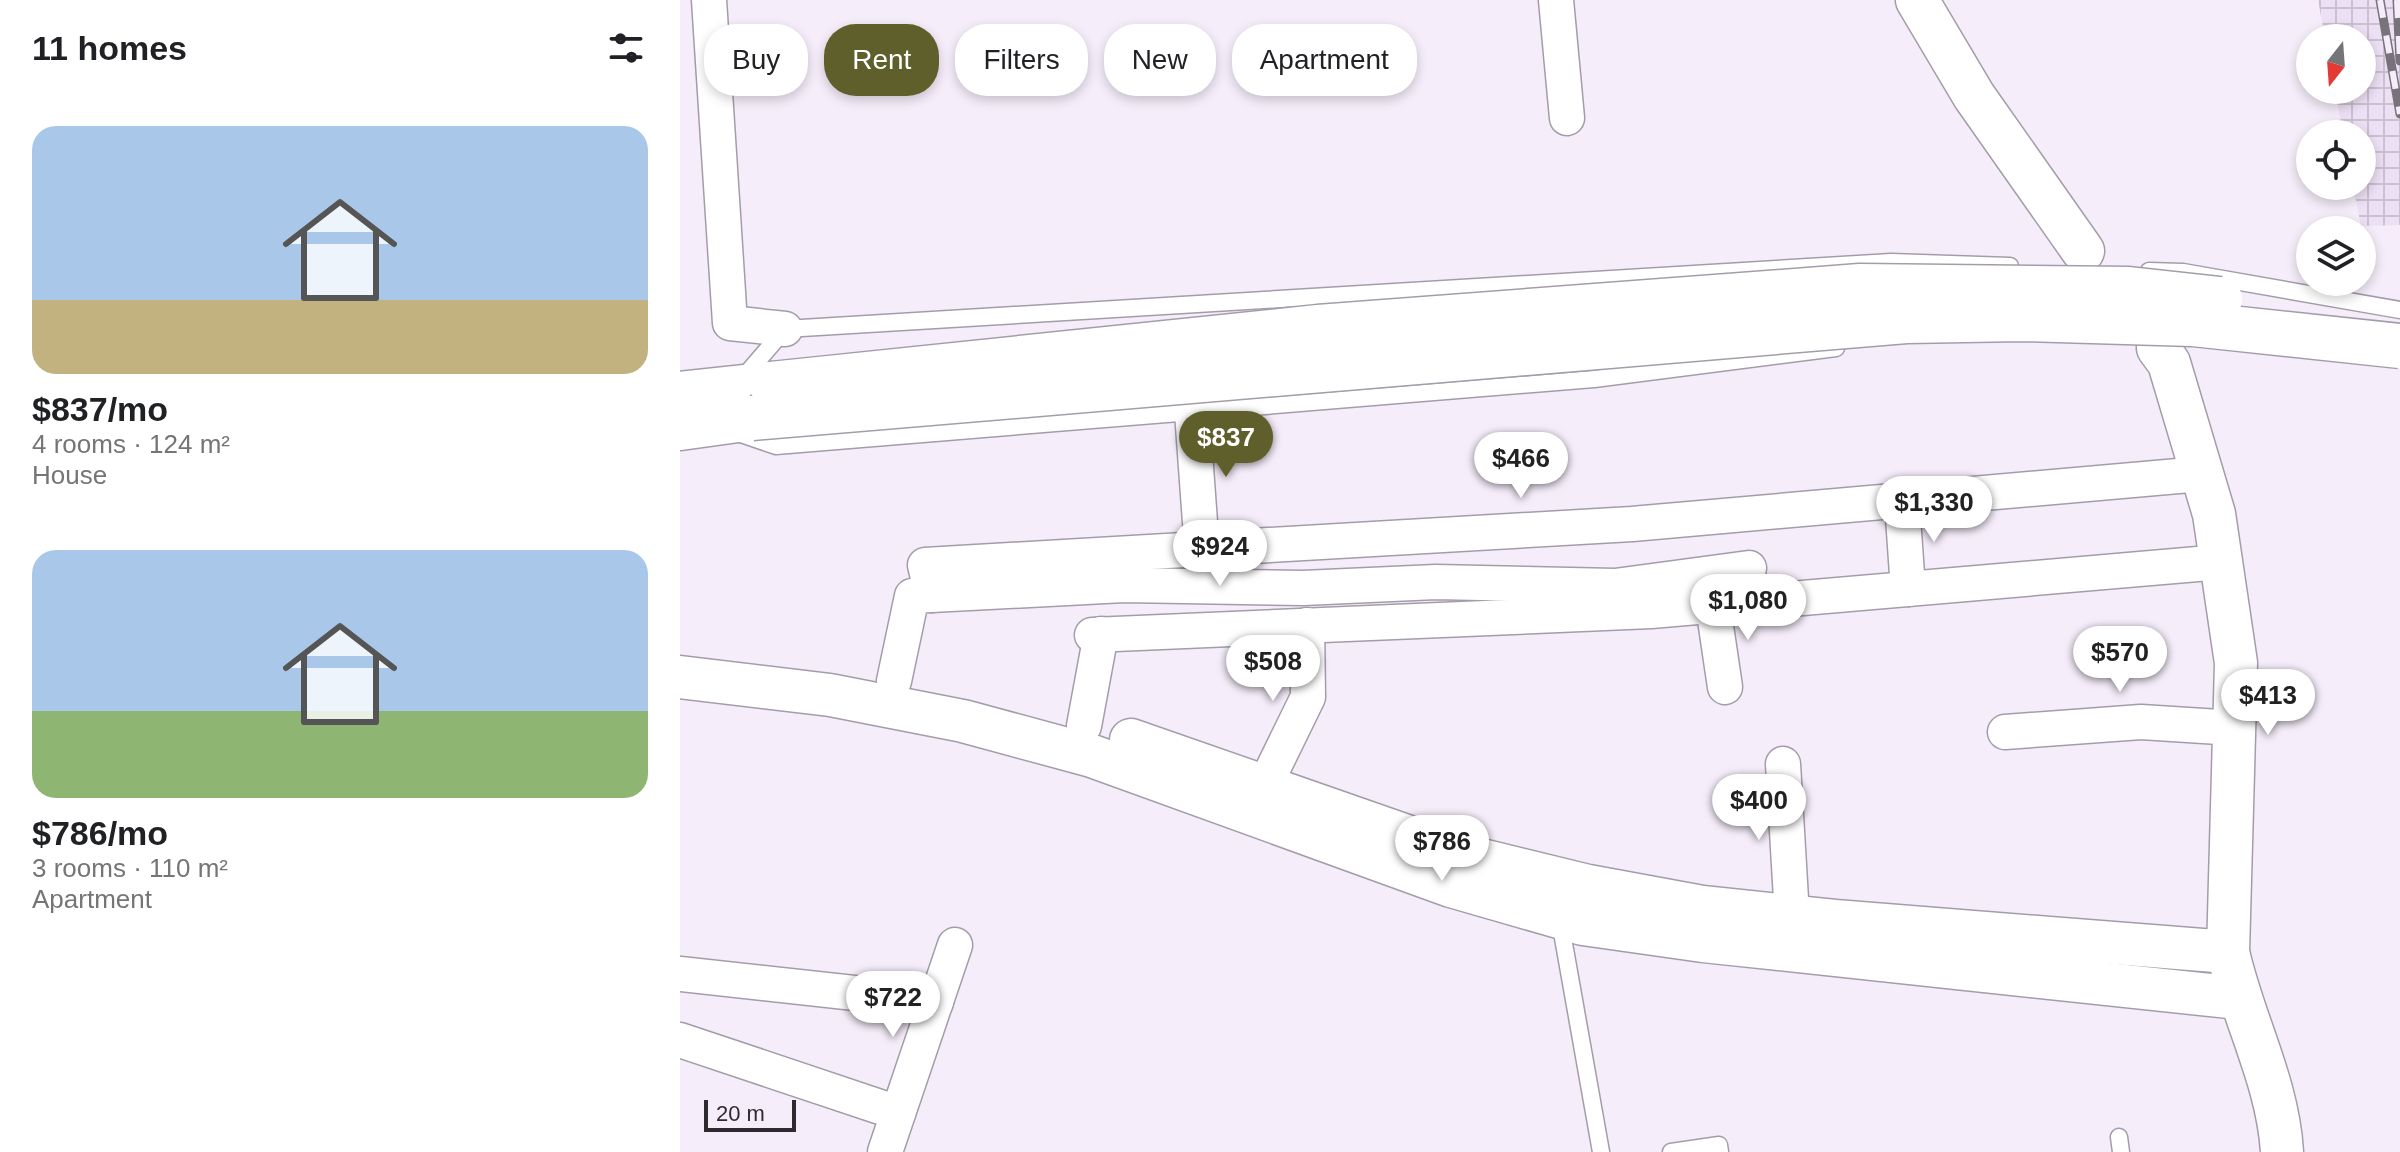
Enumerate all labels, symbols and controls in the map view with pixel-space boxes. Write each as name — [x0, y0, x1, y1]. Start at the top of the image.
chip: Buy — [704, 24, 808, 96]
chip: Rent — [824, 24, 939, 96]
chip: Filters — [955, 24, 1088, 96]
chip: New — [1104, 24, 1216, 96]
chip: Apartment — [1232, 24, 1417, 96]
north arrow — [2296, 24, 2376, 104]
map controls — [2296, 24, 2376, 296]
icon: filters — [604, 26, 648, 70]
text: 11 homes — [32, 29, 187, 67]
button: locate — [2296, 120, 2376, 200]
icon: home — [268, 178, 412, 322]
button: layers — [2296, 216, 2376, 296]
text: $837/mo — [32, 390, 168, 428]
pin: $837 — [1179, 411, 1273, 479]
text: $837 — [1197, 422, 1255, 452]
text: 4 rooms · 124 m² — [32, 429, 230, 459]
pin: $466 — [1474, 432, 1568, 500]
text: $466 — [1492, 443, 1550, 473]
text: House — [32, 460, 107, 490]
pin: $1,330 — [1869, 476, 1999, 544]
text: $1,330 — [1894, 487, 1974, 517]
pin: $924 — [1173, 520, 1267, 588]
text: $924 — [1191, 531, 1249, 561]
pin: $1,080 — [1683, 574, 1813, 642]
text: $1,080 — [1708, 585, 1788, 615]
icon: home — [268, 602, 412, 746]
pin: $570 — [2073, 626, 2167, 694]
pin: $508 — [1226, 635, 1320, 703]
text: $570 — [2091, 637, 2149, 667]
text: $508 — [1244, 646, 1302, 676]
pin: $413 — [2221, 669, 2315, 737]
text: $413 — [2239, 680, 2297, 710]
pin: $400 — [1712, 774, 1806, 842]
text: $400 — [1730, 785, 1788, 815]
text: $786/mo — [32, 814, 168, 852]
pin: $786 — [1395, 815, 1489, 883]
text: $786 — [1413, 826, 1471, 856]
text: 3 rooms · 110 m² — [32, 853, 228, 883]
text: Apartment — [32, 884, 152, 914]
pin: $722 — [846, 971, 940, 1039]
text: $722 — [864, 982, 922, 1012]
scale bar — [704, 1096, 796, 1132]
text: 20 m — [716, 1101, 765, 1126]

